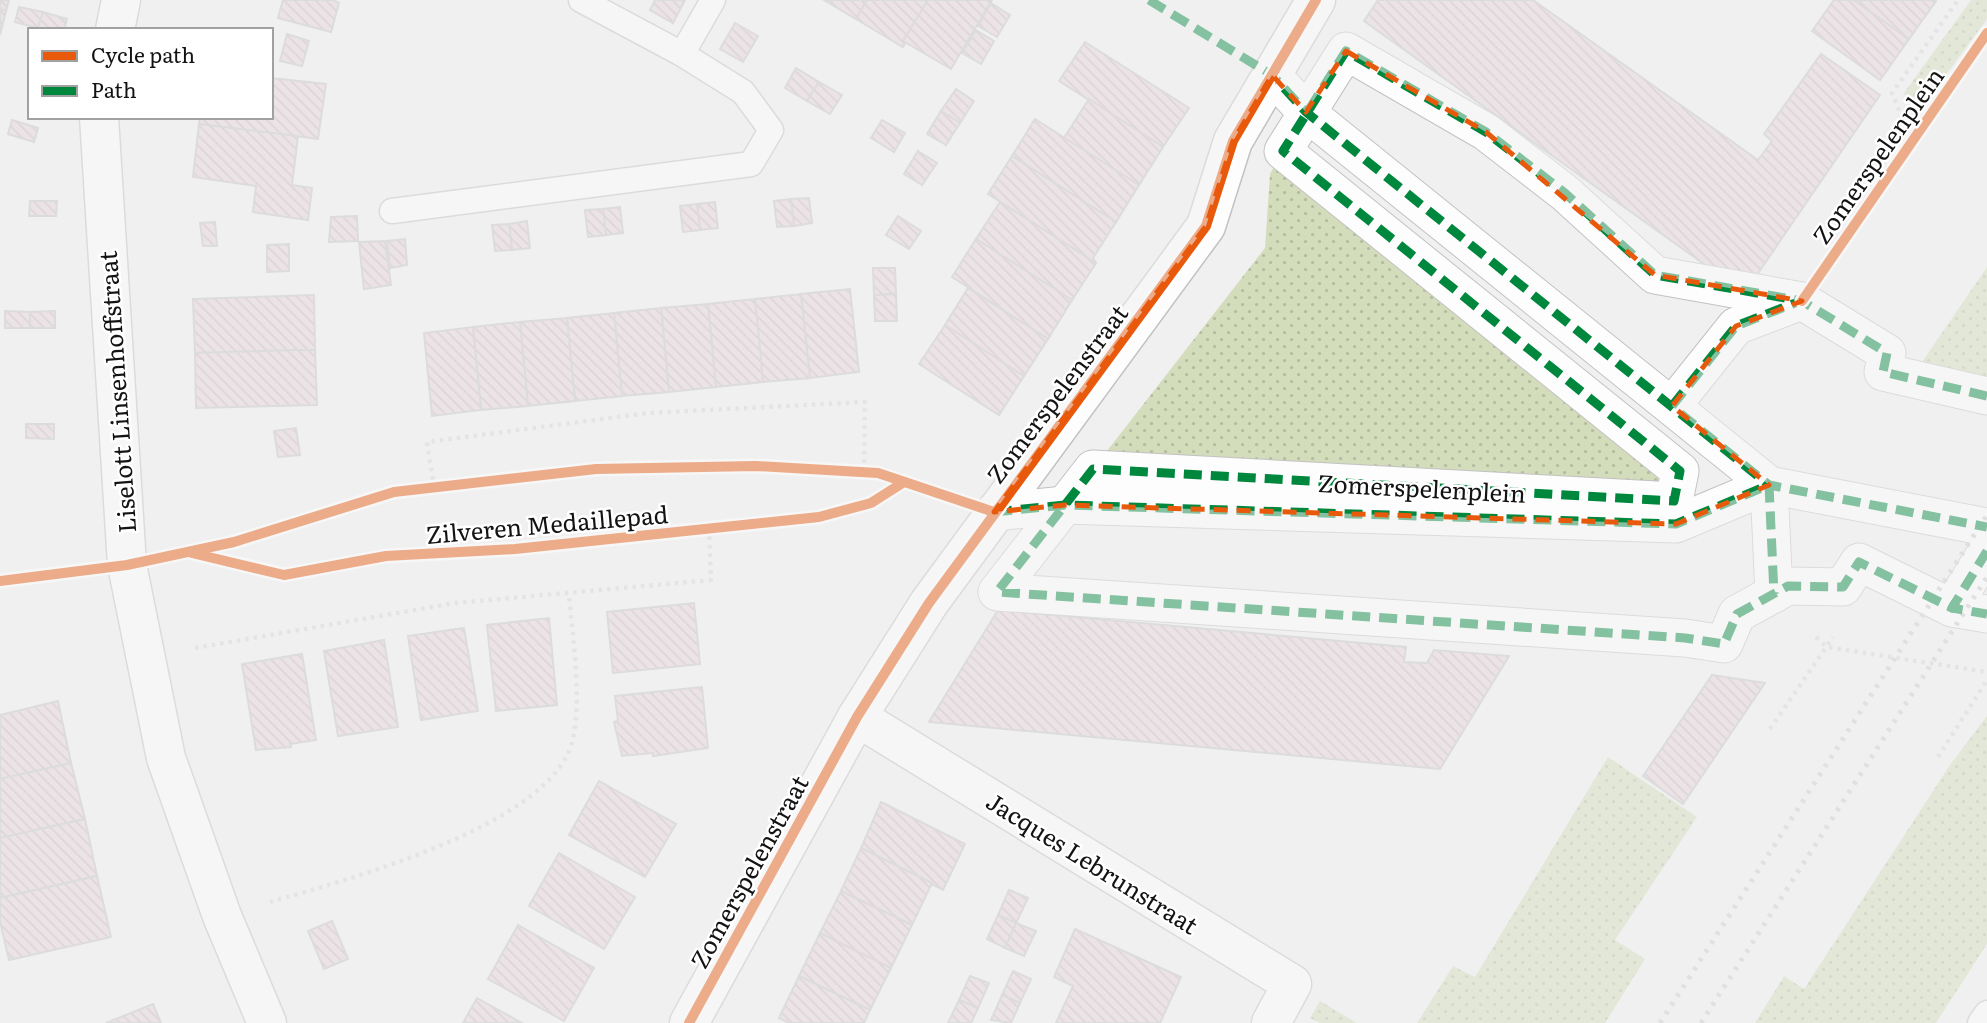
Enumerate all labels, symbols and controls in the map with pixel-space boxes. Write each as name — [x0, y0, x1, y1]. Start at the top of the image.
legend — [28, 28, 273, 119]
text: Cycle path — [91, 38, 195, 69]
street label: Zomerspelenplein — [1803, 60, 1951, 250]
text: Path — [91, 73, 137, 104]
street label: Liselott Linsenhoffstraat — [89, 250, 143, 534]
street label: Zomerspelenstraat — [977, 296, 1135, 490]
street label: Zomerspelenplein — [1317, 464, 1527, 510]
street label: Zilveren Medaillepad — [425, 495, 670, 551]
street label: Zomerspelenstraat — [680, 768, 816, 974]
street label: Jacques Lebrunstraat — [980, 783, 1206, 942]

